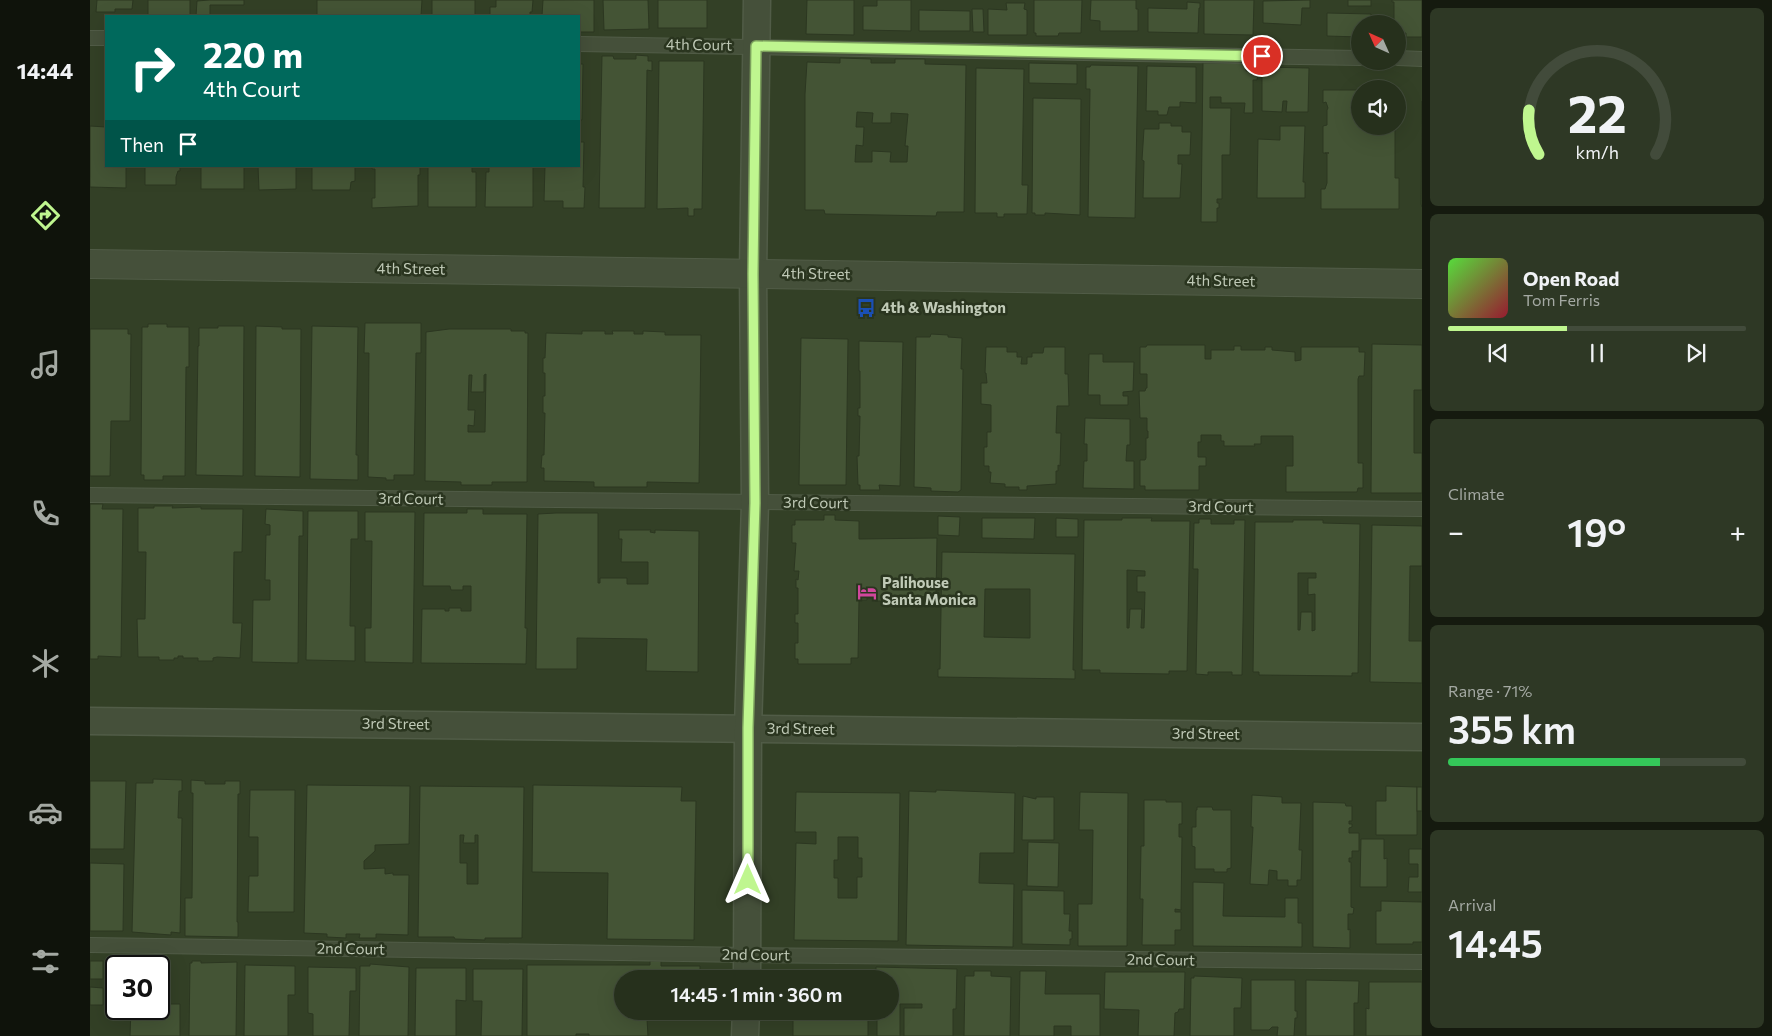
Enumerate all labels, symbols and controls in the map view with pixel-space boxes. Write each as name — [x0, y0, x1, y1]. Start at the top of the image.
north arrow — [1351, 15, 1406, 70]
map controls — [1351, 15, 1406, 135]
text: 220 m — [203, 32, 303, 75]
street label: 4th Court — [666, 34, 732, 54]
icon: right — [120, 35, 185, 100]
pin — [1241, 35, 1283, 77]
icon: arrive — [1248, 42, 1276, 70]
text: 14:44 — [17, 57, 73, 84]
text: 4th Court — [203, 75, 300, 102]
button: sound — [1351, 80, 1406, 135]
text: 22 — [1567, 80, 1627, 144]
icon: arrive — [174, 130, 202, 158]
text: Then — [120, 133, 164, 156]
text: km/h — [1575, 141, 1619, 163]
icon: directions — [28, 198, 63, 233]
street label: 4th Street — [376, 258, 446, 278]
street label: 4th Street — [781, 263, 851, 283]
text: Open Road — [1523, 267, 1619, 290]
street label: 4th Street — [1186, 270, 1256, 290]
text: Tom Ferris — [1523, 290, 1600, 309]
bus stop icon: 4th & Washington — [855, 297, 877, 319]
place label: 4th & Washington — [881, 298, 1006, 316]
icon: previous — [1484, 339, 1512, 367]
icon: pause — [1583, 339, 1611, 367]
icon: next — [1682, 339, 1710, 367]
icon: music — [28, 347, 63, 382]
text: Climate — [1448, 484, 1504, 503]
street label: 3rd Court — [378, 488, 444, 508]
street label: 3rd Court — [783, 492, 849, 512]
icon: phone — [28, 496, 63, 531]
street label: 3rd Court — [1188, 496, 1254, 516]
text: 19° — [1567, 508, 1626, 555]
text: − — [1448, 514, 1464, 548]
text: + — [1730, 514, 1746, 548]
place label: Palihouse Santa Monica — [882, 573, 976, 608]
hotel icon: Palihouse Santa Monica — [856, 581, 878, 603]
icon: climate — [28, 646, 63, 681]
text: Range · 71% — [1448, 681, 1532, 700]
text: 355 km — [1448, 705, 1576, 752]
street label: 3rd Street — [362, 713, 430, 733]
street label: 3rd Street — [767, 718, 835, 738]
street label: 3rd Street — [1172, 723, 1240, 743]
icon: car — [28, 795, 63, 830]
position arrow — [721, 853, 773, 905]
text: Arrival — [1448, 895, 1496, 914]
text: 14:45 — [1448, 919, 1543, 966]
street label: 2nd Court — [317, 938, 385, 958]
icon: filters — [28, 944, 63, 979]
street label: 2nd Court — [722, 944, 790, 964]
street label: 2nd Court — [1127, 949, 1195, 969]
speed limit sign: 30 — [105, 955, 170, 1020]
text: 14:45 · 1 min · 360 m — [671, 983, 842, 1006]

